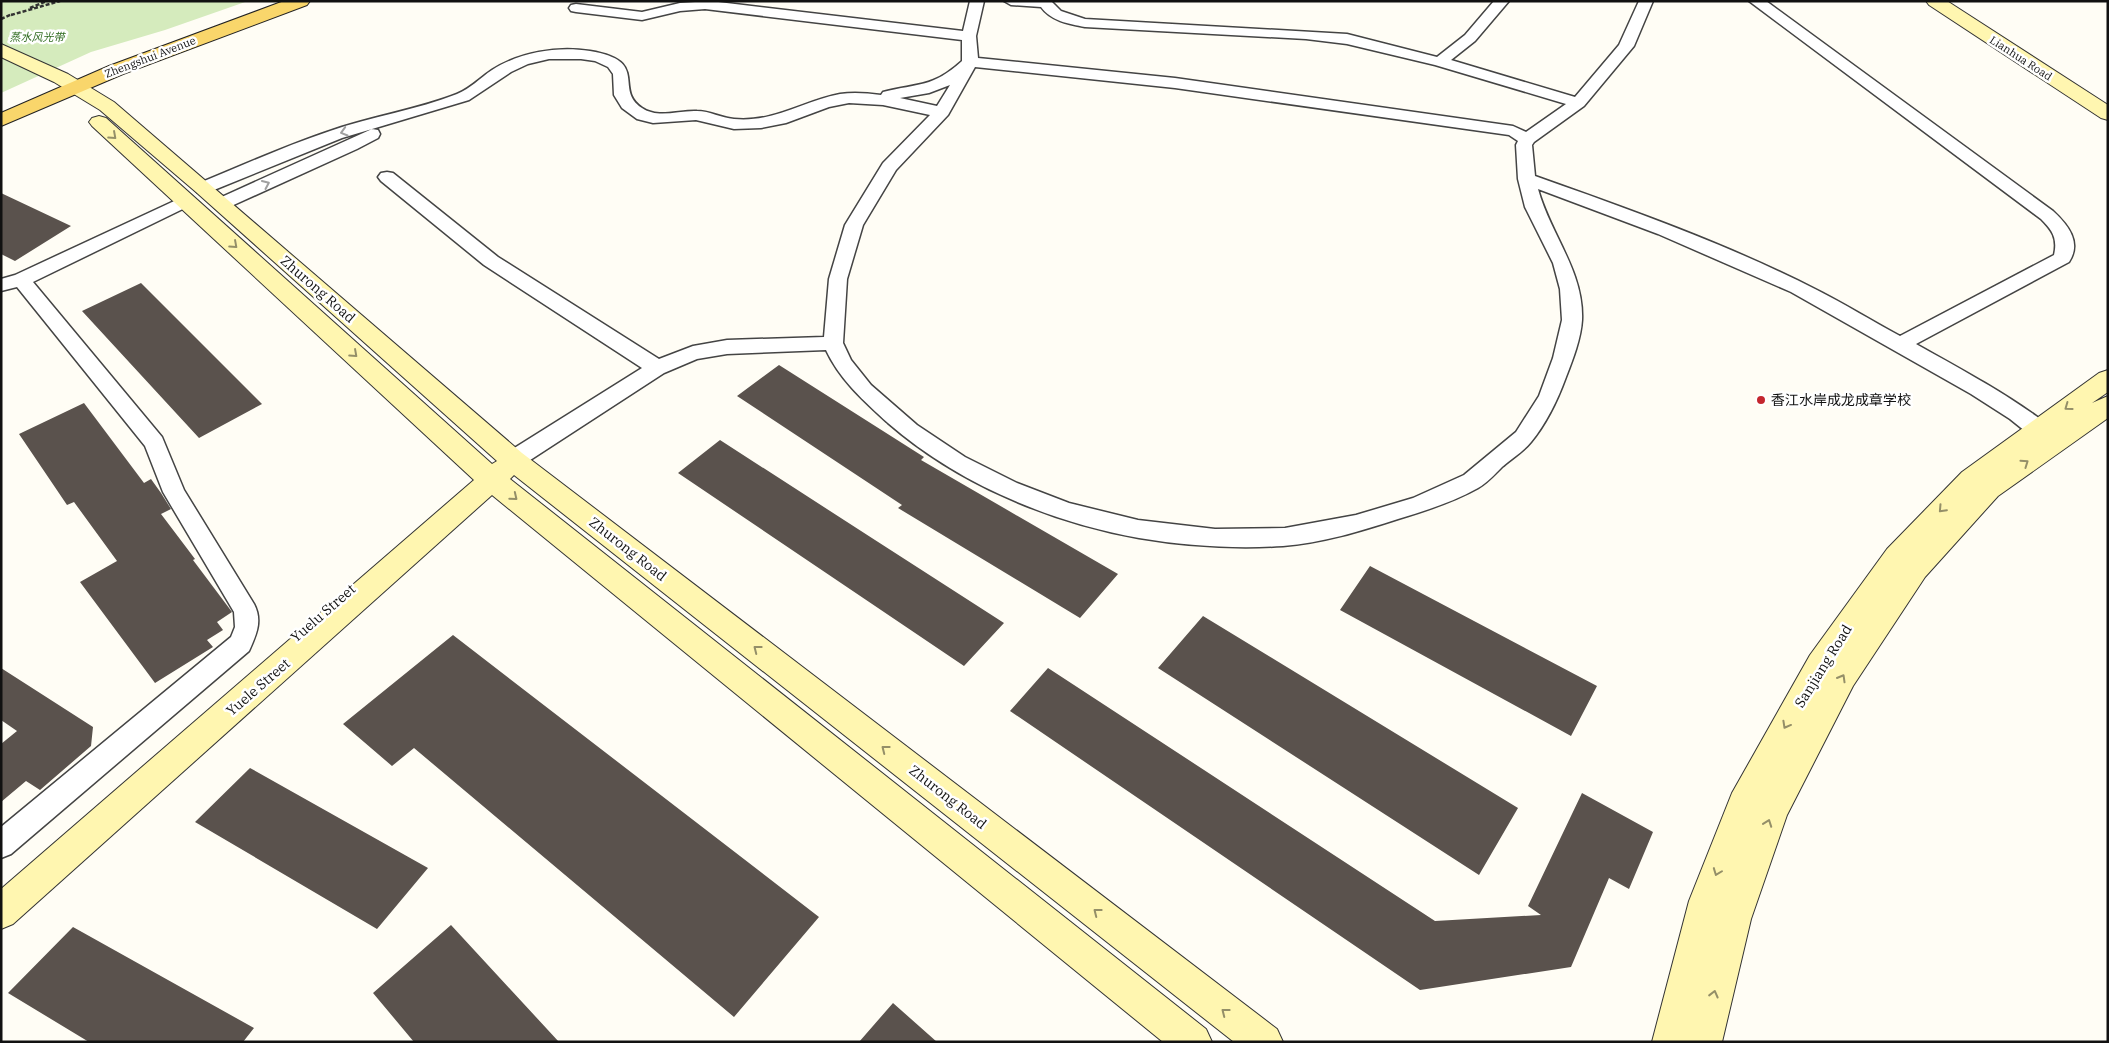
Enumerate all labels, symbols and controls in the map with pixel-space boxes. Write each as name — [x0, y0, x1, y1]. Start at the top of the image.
park label: 蒸水风光带 — [10, 30, 66, 44]
street label: Zhengshui Avenue — [102, 33, 198, 81]
street label: Lianhua Road — [1987, 33, 2055, 84]
one-way arrow — [340, 126, 349, 137]
one-way arrow — [108, 130, 117, 139]
one-way arrow — [261, 179, 270, 190]
one-way arrow — [228, 239, 237, 248]
street label: Zhurong Road — [277, 251, 360, 327]
one-way arrow — [348, 349, 357, 358]
place label: 香江水岸成龙成章学校 — [1771, 391, 1911, 409]
marker: 香江水岸成龙成章学校 — [1755, 394, 1767, 406]
one-way arrow — [2064, 401, 2074, 410]
one-way arrow — [2019, 460, 2029, 469]
one-way arrow — [508, 492, 517, 500]
one-way arrow — [1939, 503, 1948, 512]
street label: Zhurong Road — [586, 513, 671, 585]
street label: Yuelu Street — [287, 580, 359, 646]
street label: Sanjiang Road — [1790, 621, 1856, 711]
one-way arrow — [753, 646, 763, 655]
street label: Yuele Street — [222, 654, 294, 720]
one-way arrow — [1835, 674, 1845, 683]
one-way arrow — [1783, 720, 1793, 729]
one-way arrow — [882, 745, 891, 754]
street label: Zhurong Road — [906, 761, 991, 833]
one-way arrow — [1762, 819, 1772, 827]
one-way arrow — [1713, 867, 1723, 876]
one-way arrow — [1094, 910, 1103, 918]
one-way arrow — [1709, 991, 1719, 999]
one-way arrow — [1221, 1009, 1231, 1018]

